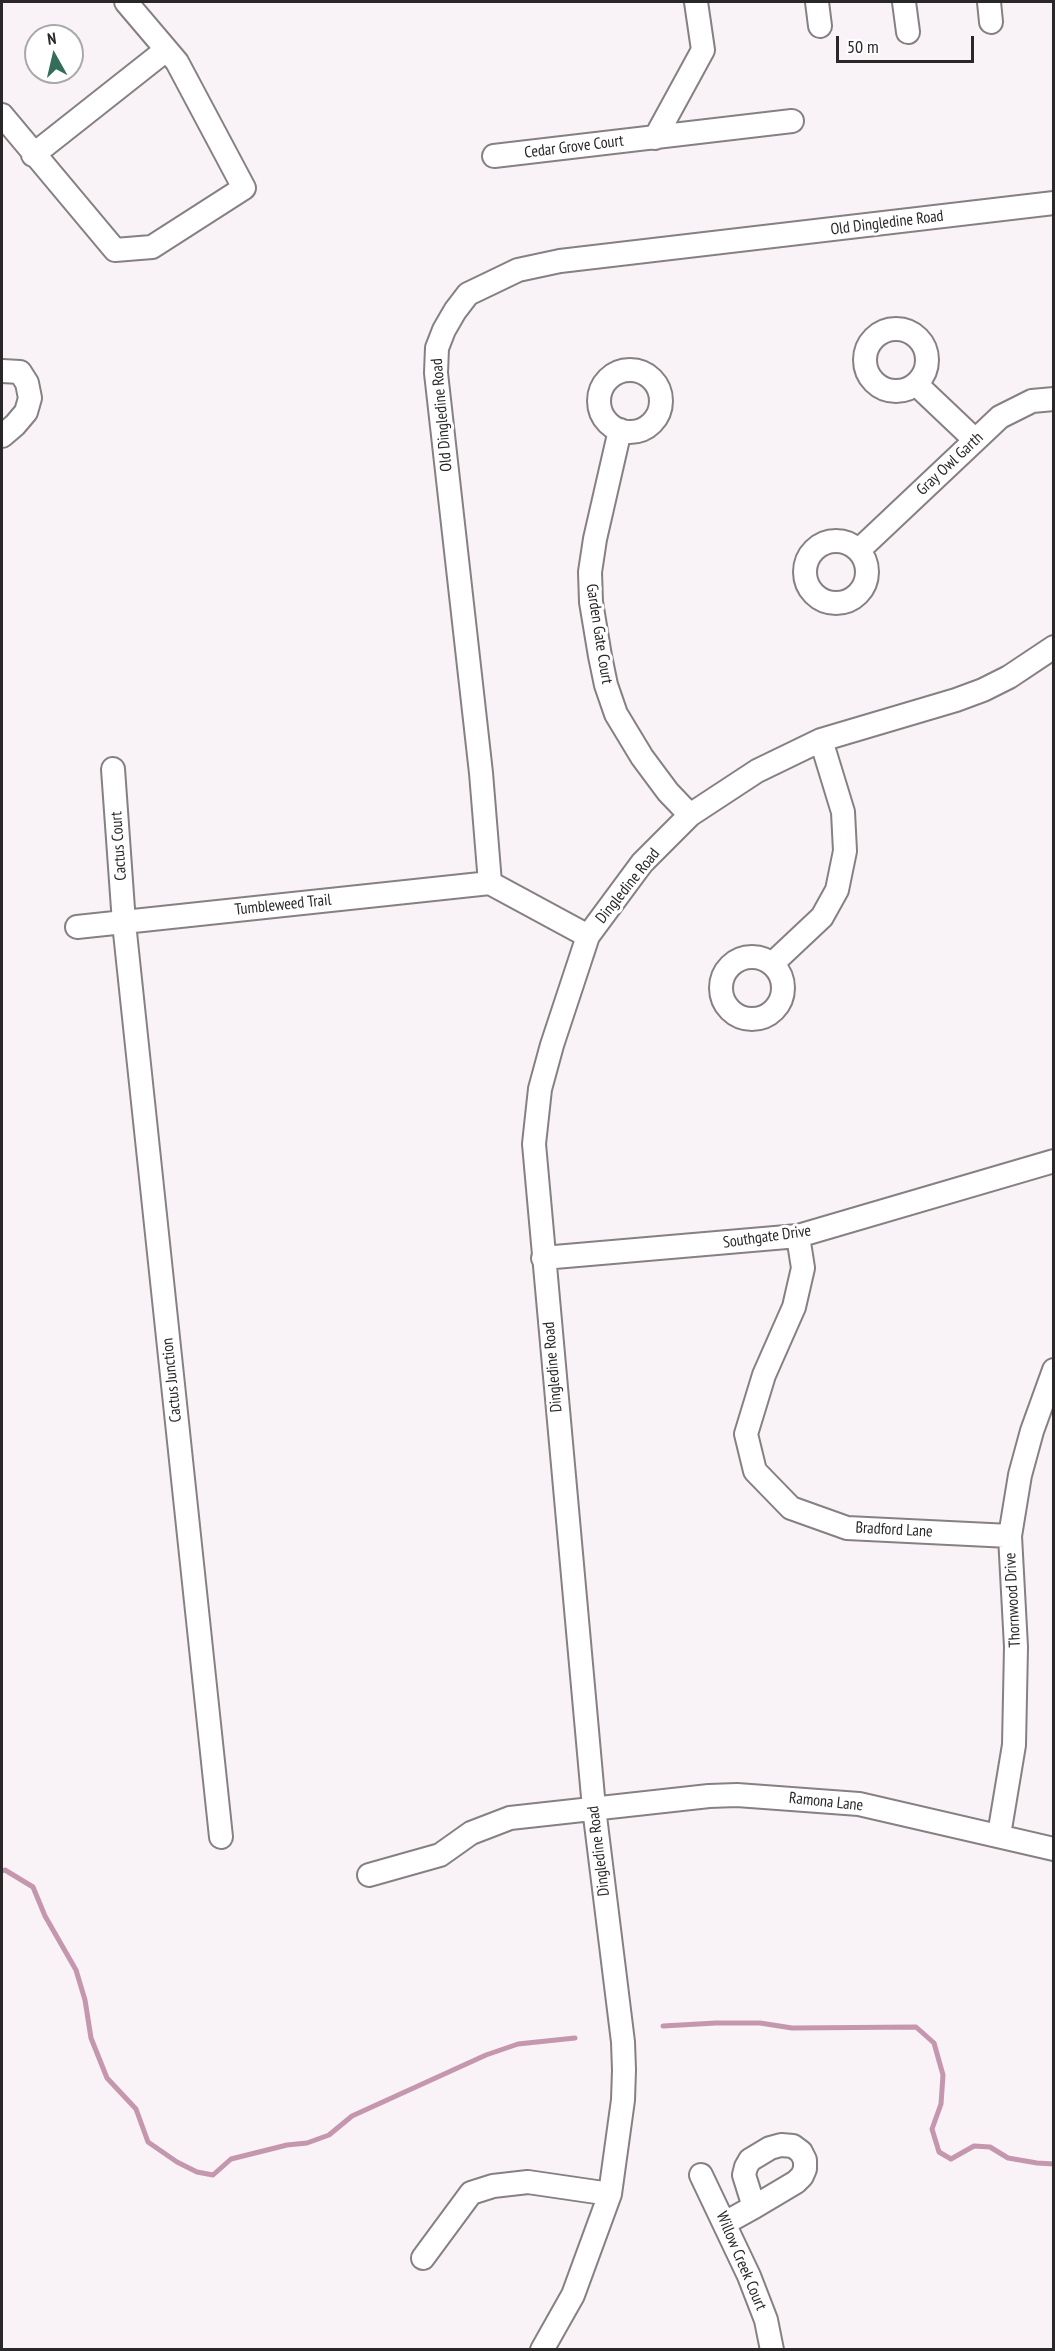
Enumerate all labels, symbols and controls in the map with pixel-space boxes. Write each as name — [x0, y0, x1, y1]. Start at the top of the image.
north arrow — [24, 24, 84, 84]
scale bar — [839, 24, 977, 62]
text: N — [46, 28, 57, 49]
text: 50 m — [847, 35, 879, 58]
street label: Cedar Grove Court — [523, 131, 625, 163]
street label: Old Dingledine Road — [829, 207, 945, 239]
street label: Old Dingledine Road — [427, 358, 457, 472]
street label: Gray Owl Garth — [913, 428, 987, 500]
street label: Garden Gate Court — [582, 583, 616, 685]
street label: Cactus Court — [107, 811, 131, 881]
street label: Dingledine Road — [592, 845, 664, 927]
street label: Tumbleweed Trail — [234, 890, 332, 920]
street label: Southgate Drive — [722, 1221, 812, 1253]
street label: Dingledine Road — [539, 1321, 567, 1413]
street label: Cactus Junction — [158, 1337, 186, 1423]
street label: Bradford Lane — [855, 1518, 933, 1542]
street label: Thornwood Drive — [1001, 1552, 1025, 1648]
street label: Ramona Lane — [788, 1789, 864, 1815]
street label: Dingledine Road — [584, 1805, 614, 1897]
street label: Willow Creek Court — [712, 2209, 770, 2313]

